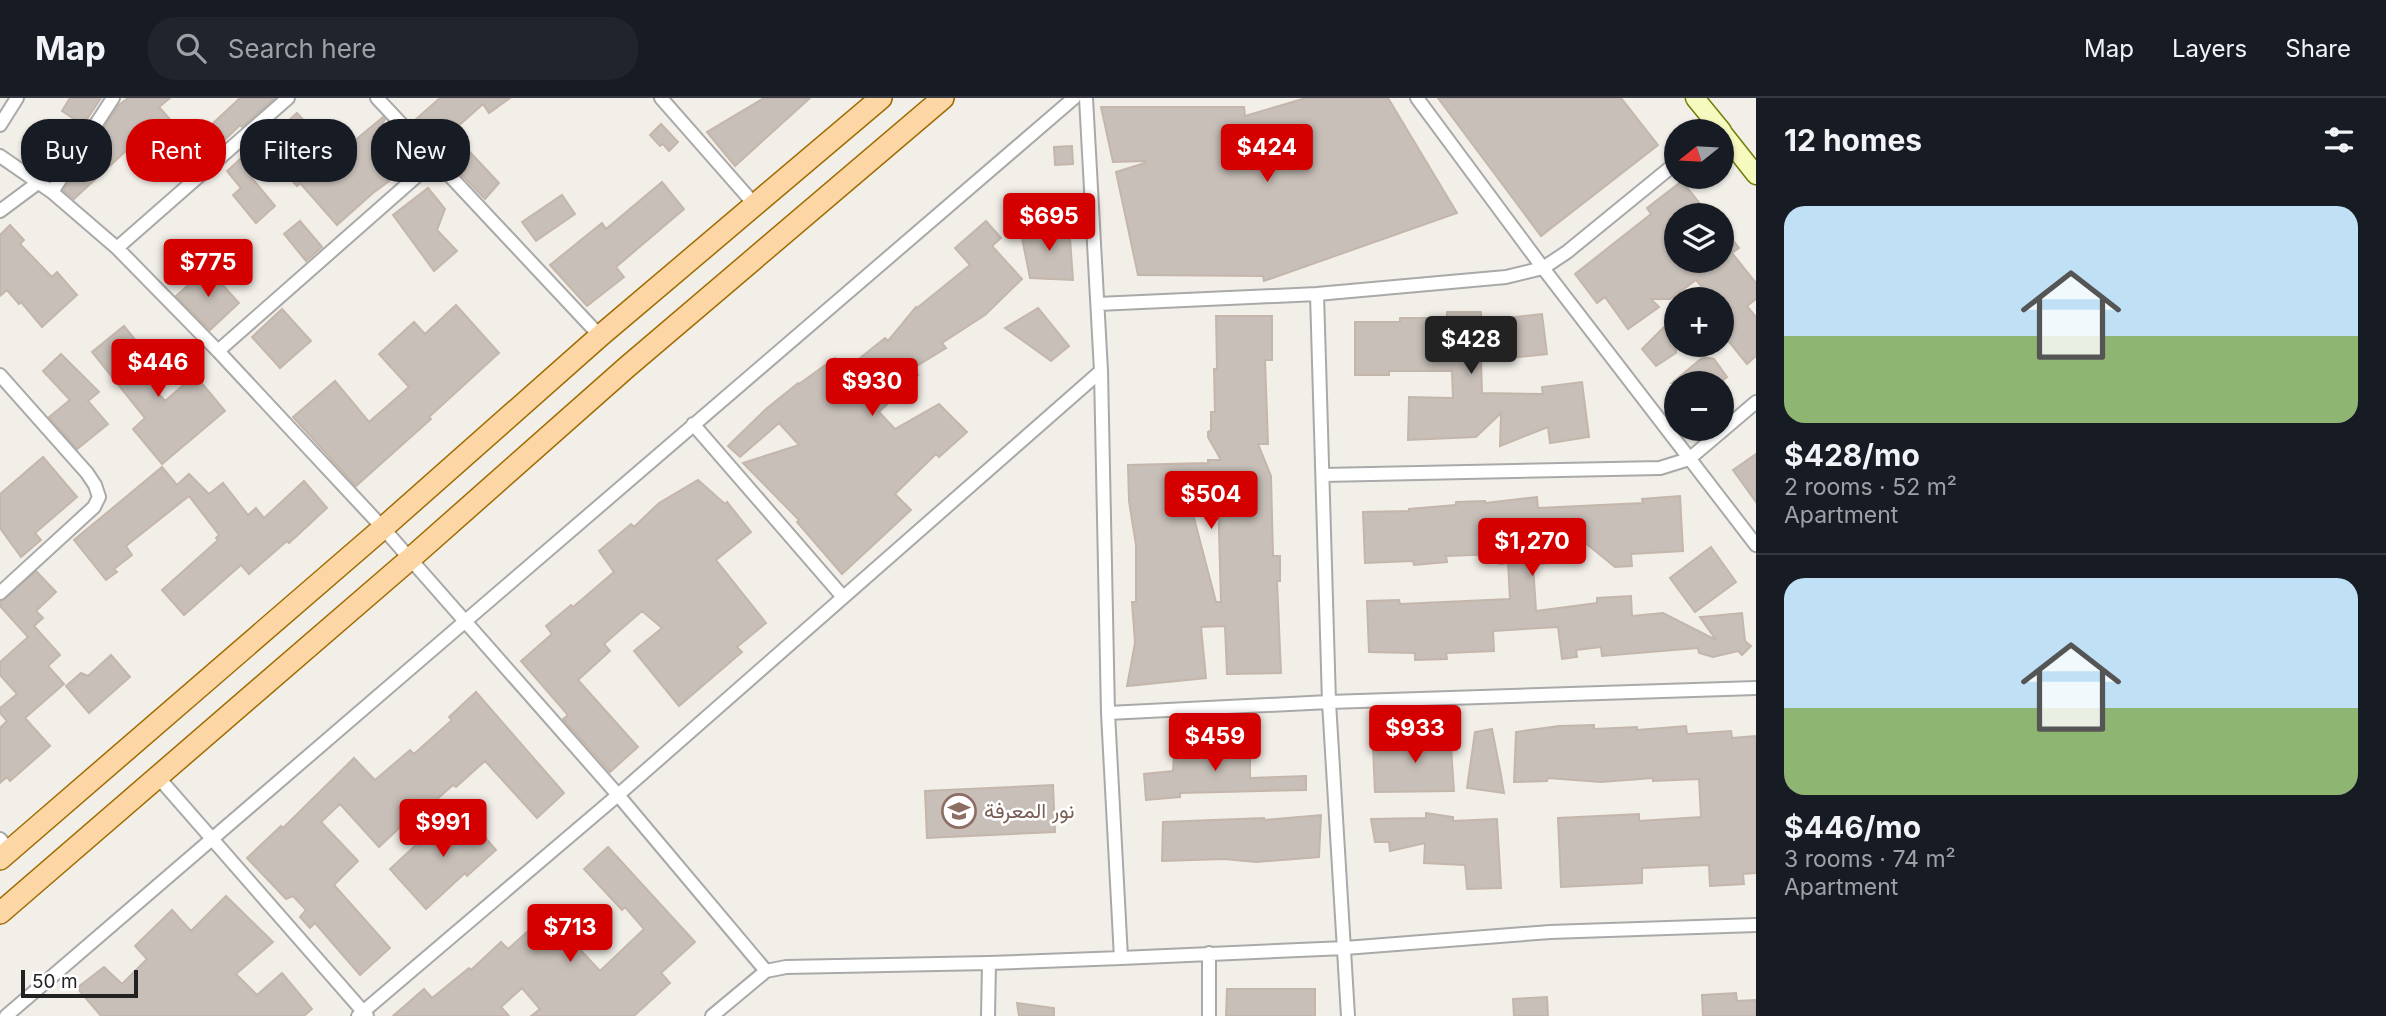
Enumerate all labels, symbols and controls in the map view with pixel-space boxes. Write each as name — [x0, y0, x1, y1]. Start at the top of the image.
search box — [148, 17, 638, 80]
text: Map — [35, 28, 106, 68]
icon: search — [172, 29, 210, 67]
text: Search here — [228, 33, 376, 64]
text: Map — [2084, 34, 2134, 63]
text: Layers — [2172, 34, 2247, 63]
text: Share — [2285, 34, 2351, 63]
chip: Buy — [21, 119, 112, 182]
chip: Rent — [126, 119, 226, 182]
chip: Filters — [240, 119, 357, 182]
chip: New — [371, 119, 470, 182]
north arrow — [1664, 119, 1734, 189]
map controls — [1664, 119, 1734, 441]
icon: filters — [2320, 121, 2358, 159]
text: 12 homes — [1784, 122, 1922, 158]
pin: $424 — [1226, 125, 1308, 184]
text: $424 — [1237, 133, 1297, 161]
pin: $695 — [1008, 194, 1090, 253]
text: $695 — [1019, 202, 1079, 230]
button: layers — [1664, 203, 1734, 273]
pin: $775 — [167, 240, 249, 299]
text: $775 — [180, 248, 236, 276]
icon: home — [2008, 252, 2134, 378]
button: + — [1664, 287, 1734, 357]
pin: $428 — [1430, 316, 1512, 376]
text: $428 — [1441, 325, 1501, 353]
pin: $446 — [117, 340, 199, 399]
text: $446 — [127, 348, 189, 376]
pin: $930 — [831, 358, 913, 418]
text: $930 — [842, 367, 902, 395]
button: − — [1664, 371, 1734, 441]
text: $428/mo — [1784, 437, 1920, 473]
pin: $504 — [1170, 472, 1252, 531]
text: 2 rooms · 52 m² — [1784, 473, 1957, 501]
text: $504 — [1181, 480, 1241, 508]
text: Apartment — [1784, 501, 1898, 529]
pin: $1,270 — [1475, 518, 1589, 578]
text: $1,270 — [1494, 527, 1570, 555]
icon: home — [2008, 624, 2134, 750]
pin: $933 — [1374, 706, 1456, 765]
pin: $459 — [1174, 714, 1256, 773]
text: $933 — [1385, 714, 1445, 742]
text: $459 — [1185, 722, 1245, 750]
school or university icon: نور المعرفة — [940, 792, 978, 830]
place label: نور المعرفة — [984, 798, 1075, 824]
pin: $991 — [402, 800, 484, 859]
text: $991 — [416, 808, 470, 836]
text: $446/mo — [1784, 809, 1921, 845]
text: 3 rooms · 74 m² — [1784, 845, 1956, 873]
text: Apartment — [1784, 873, 1898, 901]
pin: $713 — [529, 904, 611, 964]
text: $713 — [543, 913, 597, 941]
scale bar — [21, 967, 138, 999]
text: 50 m — [32, 970, 78, 993]

